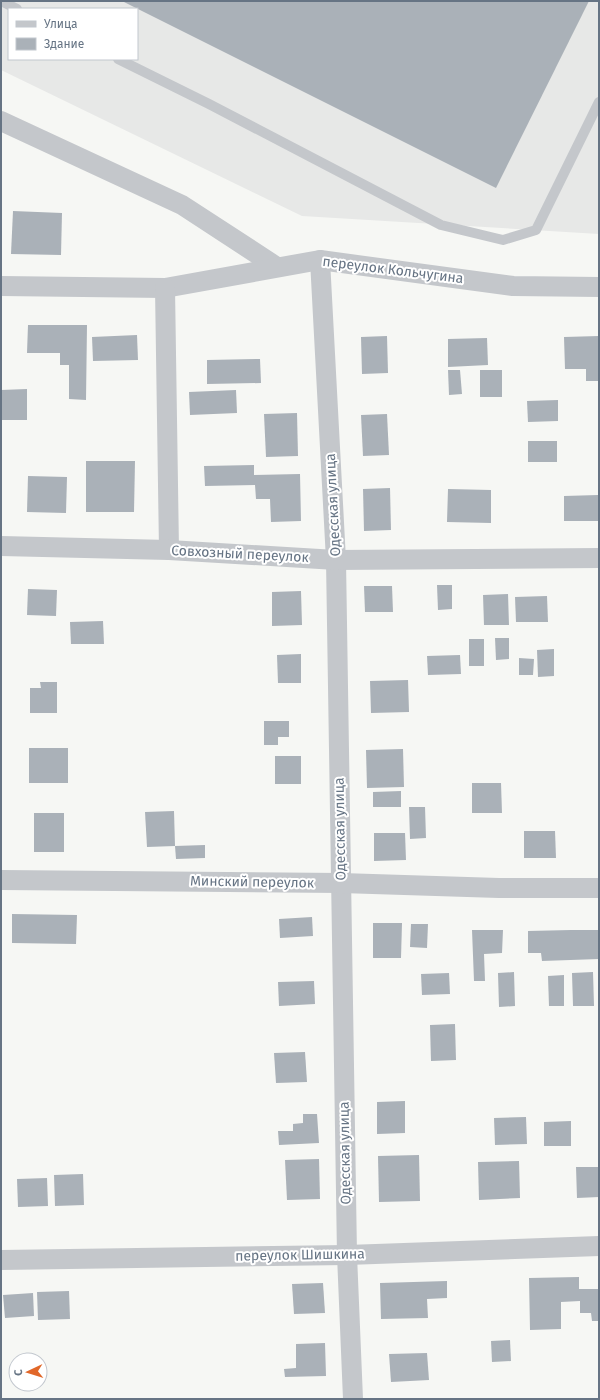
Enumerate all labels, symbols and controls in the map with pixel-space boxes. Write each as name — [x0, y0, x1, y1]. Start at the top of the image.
legend — [8, 8, 138, 60]
text: Улица — [44, 17, 78, 31]
text: Здание — [44, 37, 84, 51]
street label: переулок Кольчугина — [322, 253, 464, 287]
street label: Одесская улица — [322, 453, 344, 557]
street label: Совхозный переулок — [171, 542, 310, 566]
street label: Одесская улица — [331, 777, 349, 881]
street label: Минский переулок — [190, 872, 315, 892]
street label: Одесская улица — [336, 1101, 354, 1205]
street label: переулок Шишкина — [235, 1245, 365, 1265]
north arrow — [8, 1352, 48, 1392]
text: С — [12, 1368, 25, 1376]

